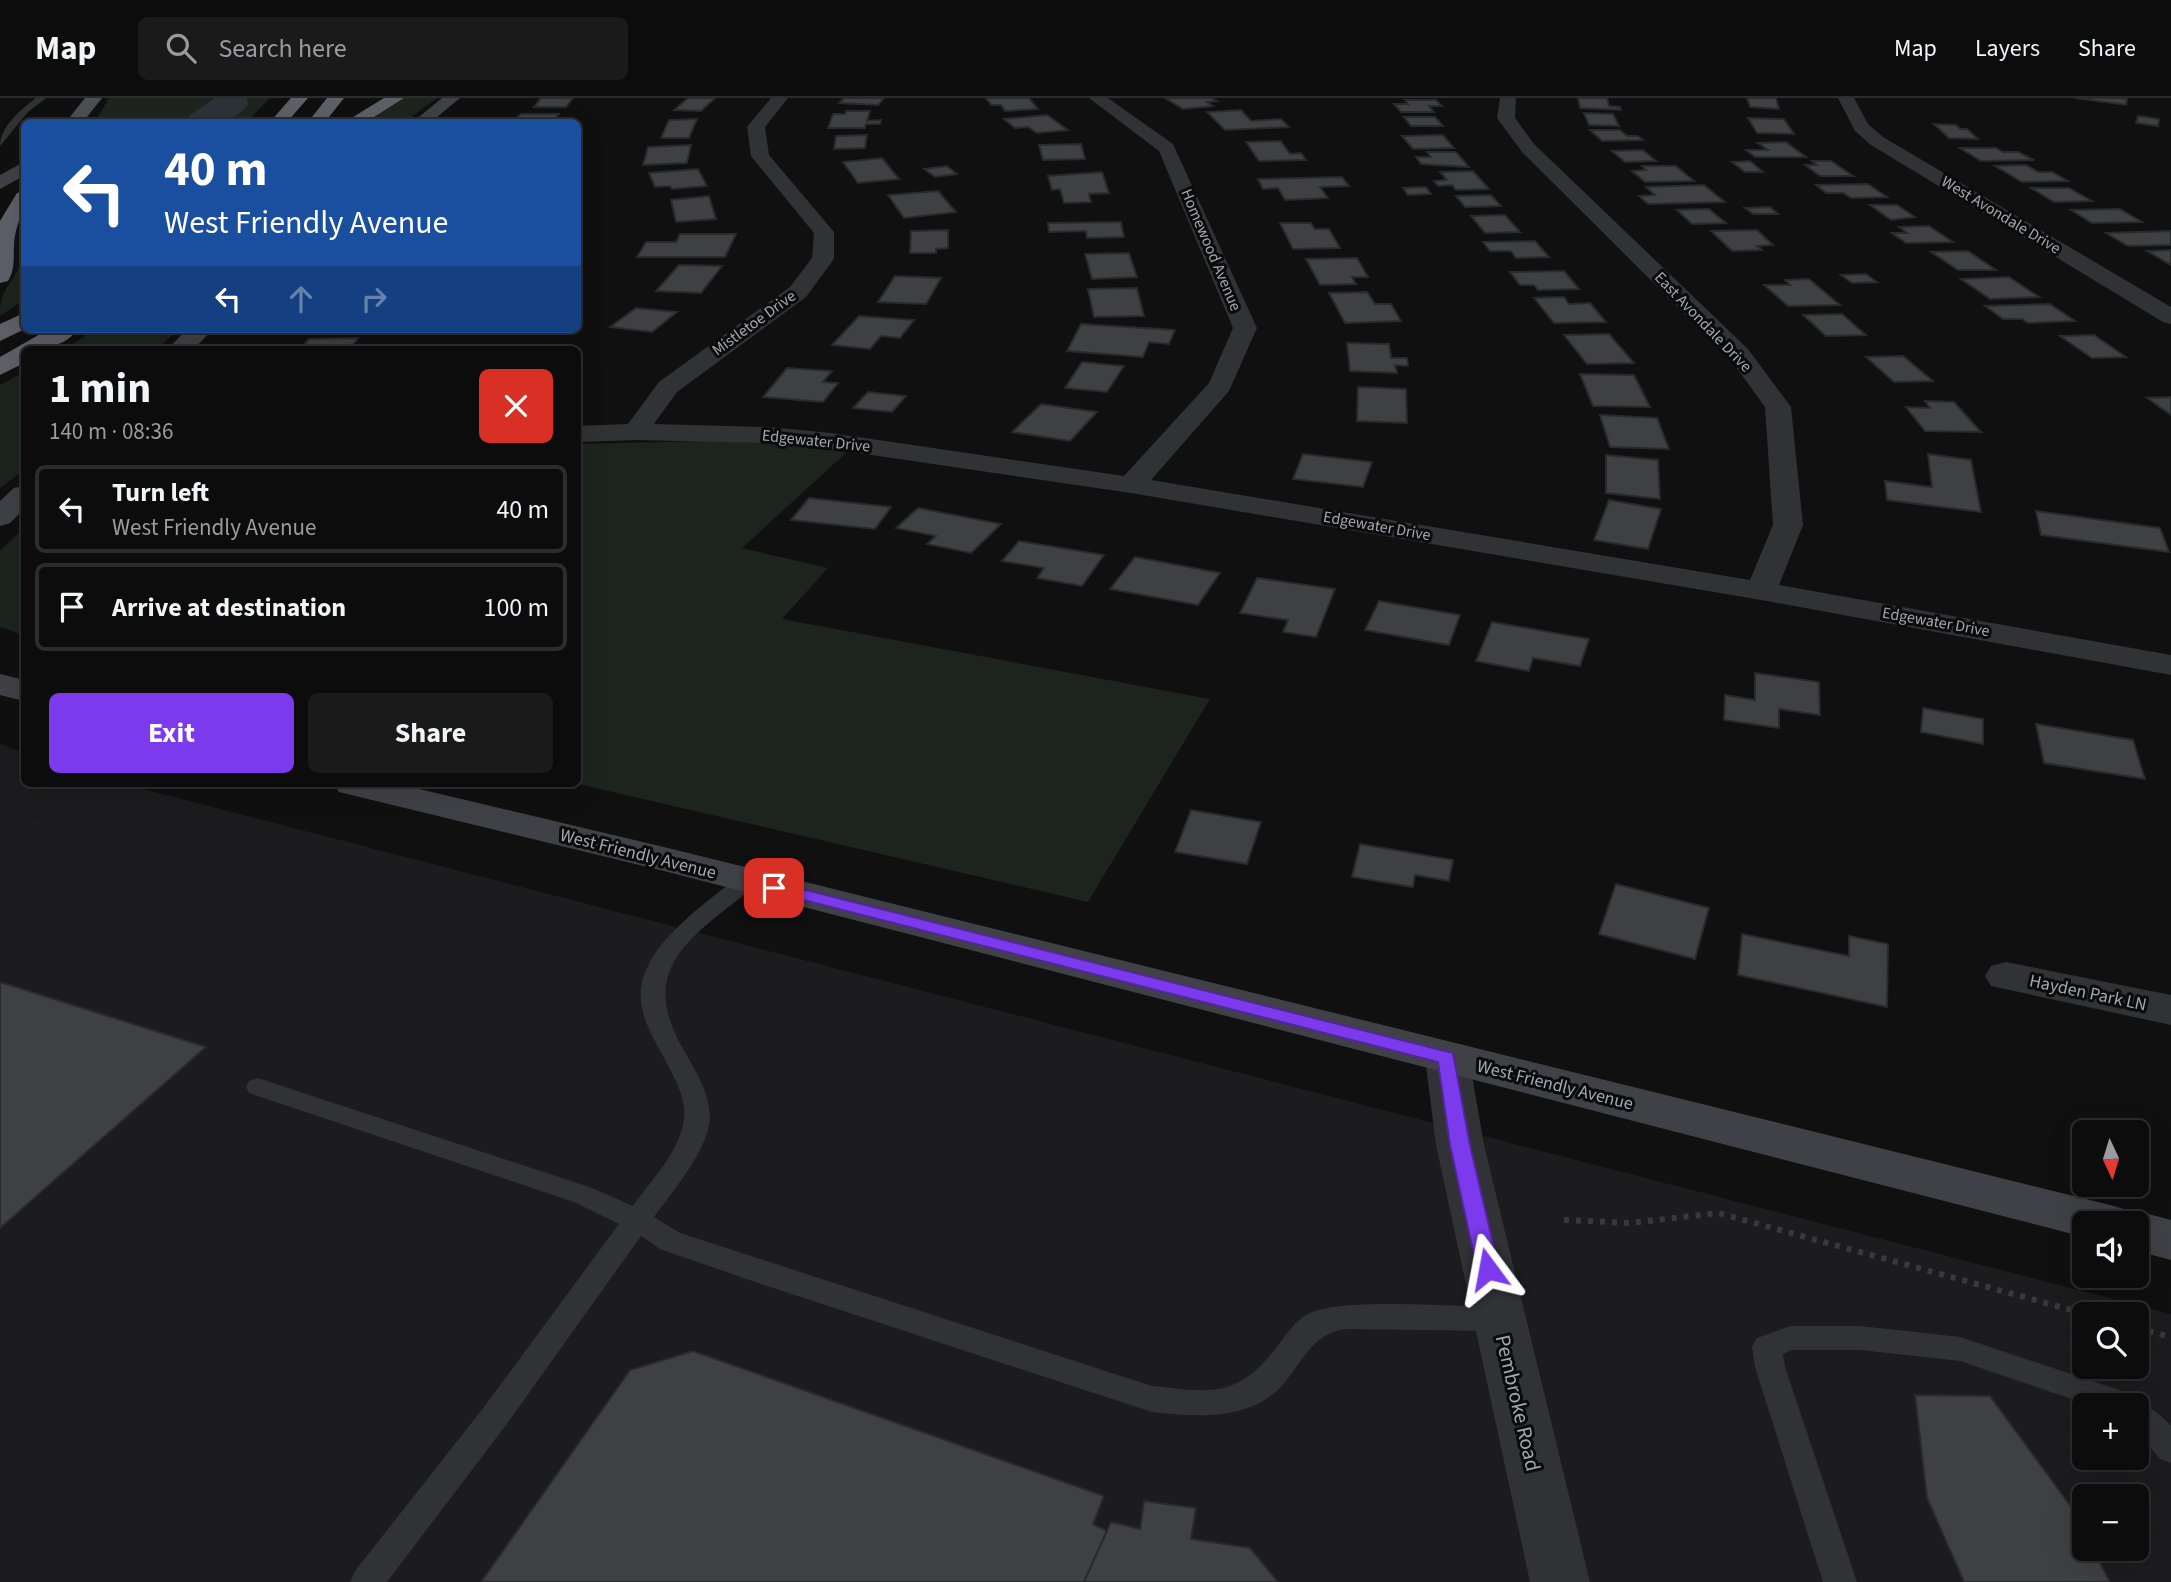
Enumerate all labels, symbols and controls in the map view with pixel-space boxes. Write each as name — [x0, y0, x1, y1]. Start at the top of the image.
search box — [138, 17, 628, 80]
text: Map — [35, 25, 96, 72]
icon: search — [162, 29, 200, 67]
text: Search here — [218, 30, 347, 67]
text: Map — [1894, 31, 1937, 66]
text: Layers — [1975, 31, 2040, 66]
text: Share — [2078, 31, 2136, 66]
text: 40 m — [164, 135, 268, 205]
icon: left — [49, 147, 140, 238]
street label: West Avondale Drive — [1937, 171, 2065, 259]
street label: Homewood Avenue — [1175, 186, 1247, 314]
text: West Friendly Avenue — [164, 200, 448, 246]
street label: East Avondale Drive — [1649, 267, 1757, 377]
icon: left — [209, 280, 247, 318]
icon: ahead — [282, 280, 320, 318]
icon: right — [355, 280, 393, 318]
street label: Mistletoe Drive — [708, 285, 801, 361]
text: 1 min — [49, 359, 151, 419]
button: close — [479, 369, 553, 443]
text: 140 m · 08:36 — [49, 415, 173, 448]
street label: Edgewater Drive — [761, 424, 871, 458]
text: Turn left — [112, 474, 209, 511]
icon: left — [53, 490, 91, 528]
text: 40 m — [496, 491, 549, 528]
street label: Edgewater Drive — [1322, 506, 1433, 546]
text: West Friendly Avenue — [112, 511, 316, 544]
icon: arrive — [53, 588, 91, 626]
text: Arrive at destination — [112, 589, 346, 626]
text: 100 m — [483, 589, 549, 626]
street label: Edgewater Drive — [1881, 602, 1992, 642]
button: Exit — [49, 693, 294, 773]
button: Share — [308, 693, 553, 773]
street label: West Friendly Avenue — [557, 823, 719, 885]
pin — [744, 858, 804, 918]
icon: arrive — [755, 869, 793, 907]
street label: Hayden Park LN — [2027, 968, 2149, 1018]
street label: West Friendly Avenue — [1474, 1054, 1636, 1116]
north arrow — [2072, 1120, 2149, 1197]
map controls — [2072, 1120, 2149, 1561]
button: sound — [2072, 1211, 2149, 1288]
position arrow — [1451, 1232, 1525, 1306]
button: search — [2072, 1302, 2149, 1379]
street label: Pembroke Road — [1488, 1332, 1548, 1474]
button: + — [2072, 1393, 2149, 1470]
button: − — [2072, 1484, 2149, 1561]

